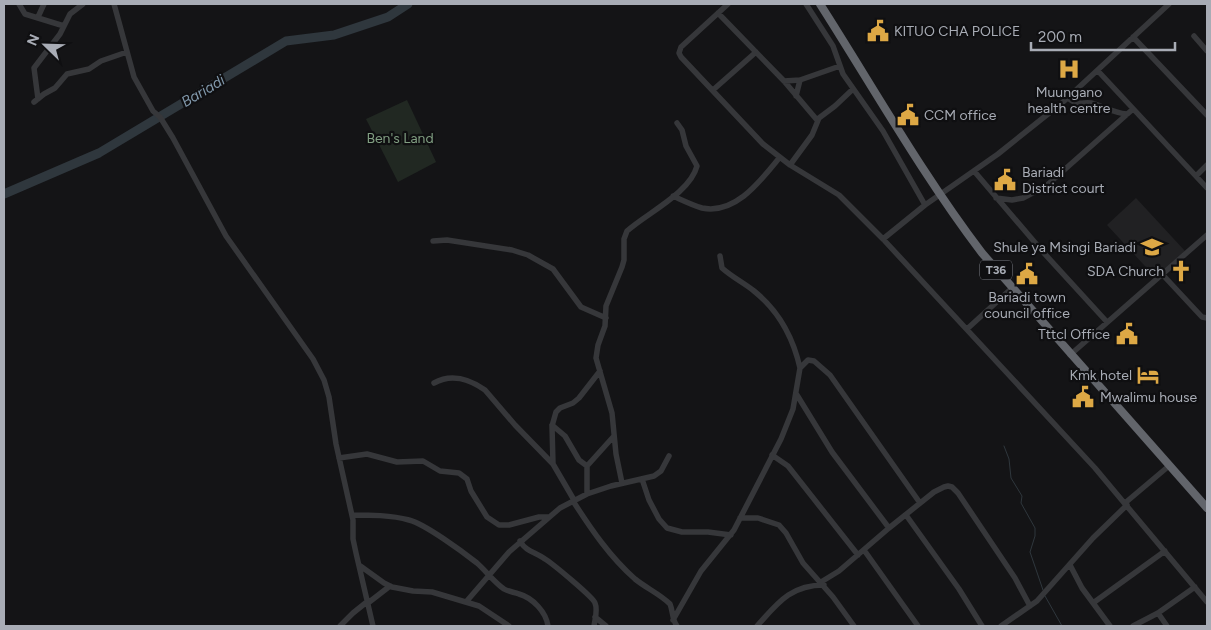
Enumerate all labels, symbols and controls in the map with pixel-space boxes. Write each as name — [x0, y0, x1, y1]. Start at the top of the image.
public building icon: KITUO CHA POLICE — [865, 18, 891, 44]
north arrow — [20, 20, 70, 70]
scale bar — [1031, 20, 1175, 52]
place label: KITUO CHA POLICE — [894, 23, 1020, 40]
text: 200 m — [1038, 28, 1082, 46]
text: N — [24, 32, 43, 48]
hospital icon: Muungano health centre — [1056, 56, 1082, 82]
water label: Bariadi — [178, 71, 228, 111]
place label: Muungano health centre — [1028, 84, 1111, 117]
public building icon: CCM office — [895, 102, 921, 128]
place label: CCM office — [924, 107, 997, 124]
park label: Ben's Land — [366, 130, 434, 147]
place label: Bariadi District court — [1022, 164, 1105, 197]
public building icon: Bariadi District court — [992, 167, 1018, 193]
school or university icon: Shule ya Msingi Bariadi — [1139, 234, 1165, 260]
place label: Shule ya Msingi Bariadi — [993, 239, 1136, 256]
church icon: SDA Church — [1168, 258, 1194, 284]
road number: T36 — [980, 260, 1012, 280]
public building icon: Bariadi town council office — [1014, 261, 1040, 287]
place label: SDA Church — [1087, 263, 1164, 280]
place label: Bariadi town council office — [984, 289, 1070, 322]
public building icon: Tttcl Office — [1114, 321, 1140, 347]
place label: Tttcl Office — [1038, 326, 1110, 343]
hotel icon: Kmk hotel — [1135, 362, 1161, 388]
place label: Kmk hotel — [1069, 367, 1132, 384]
public building icon: Mwalimu house — [1070, 384, 1096, 410]
place label: Mwalimu house — [1100, 389, 1198, 406]

